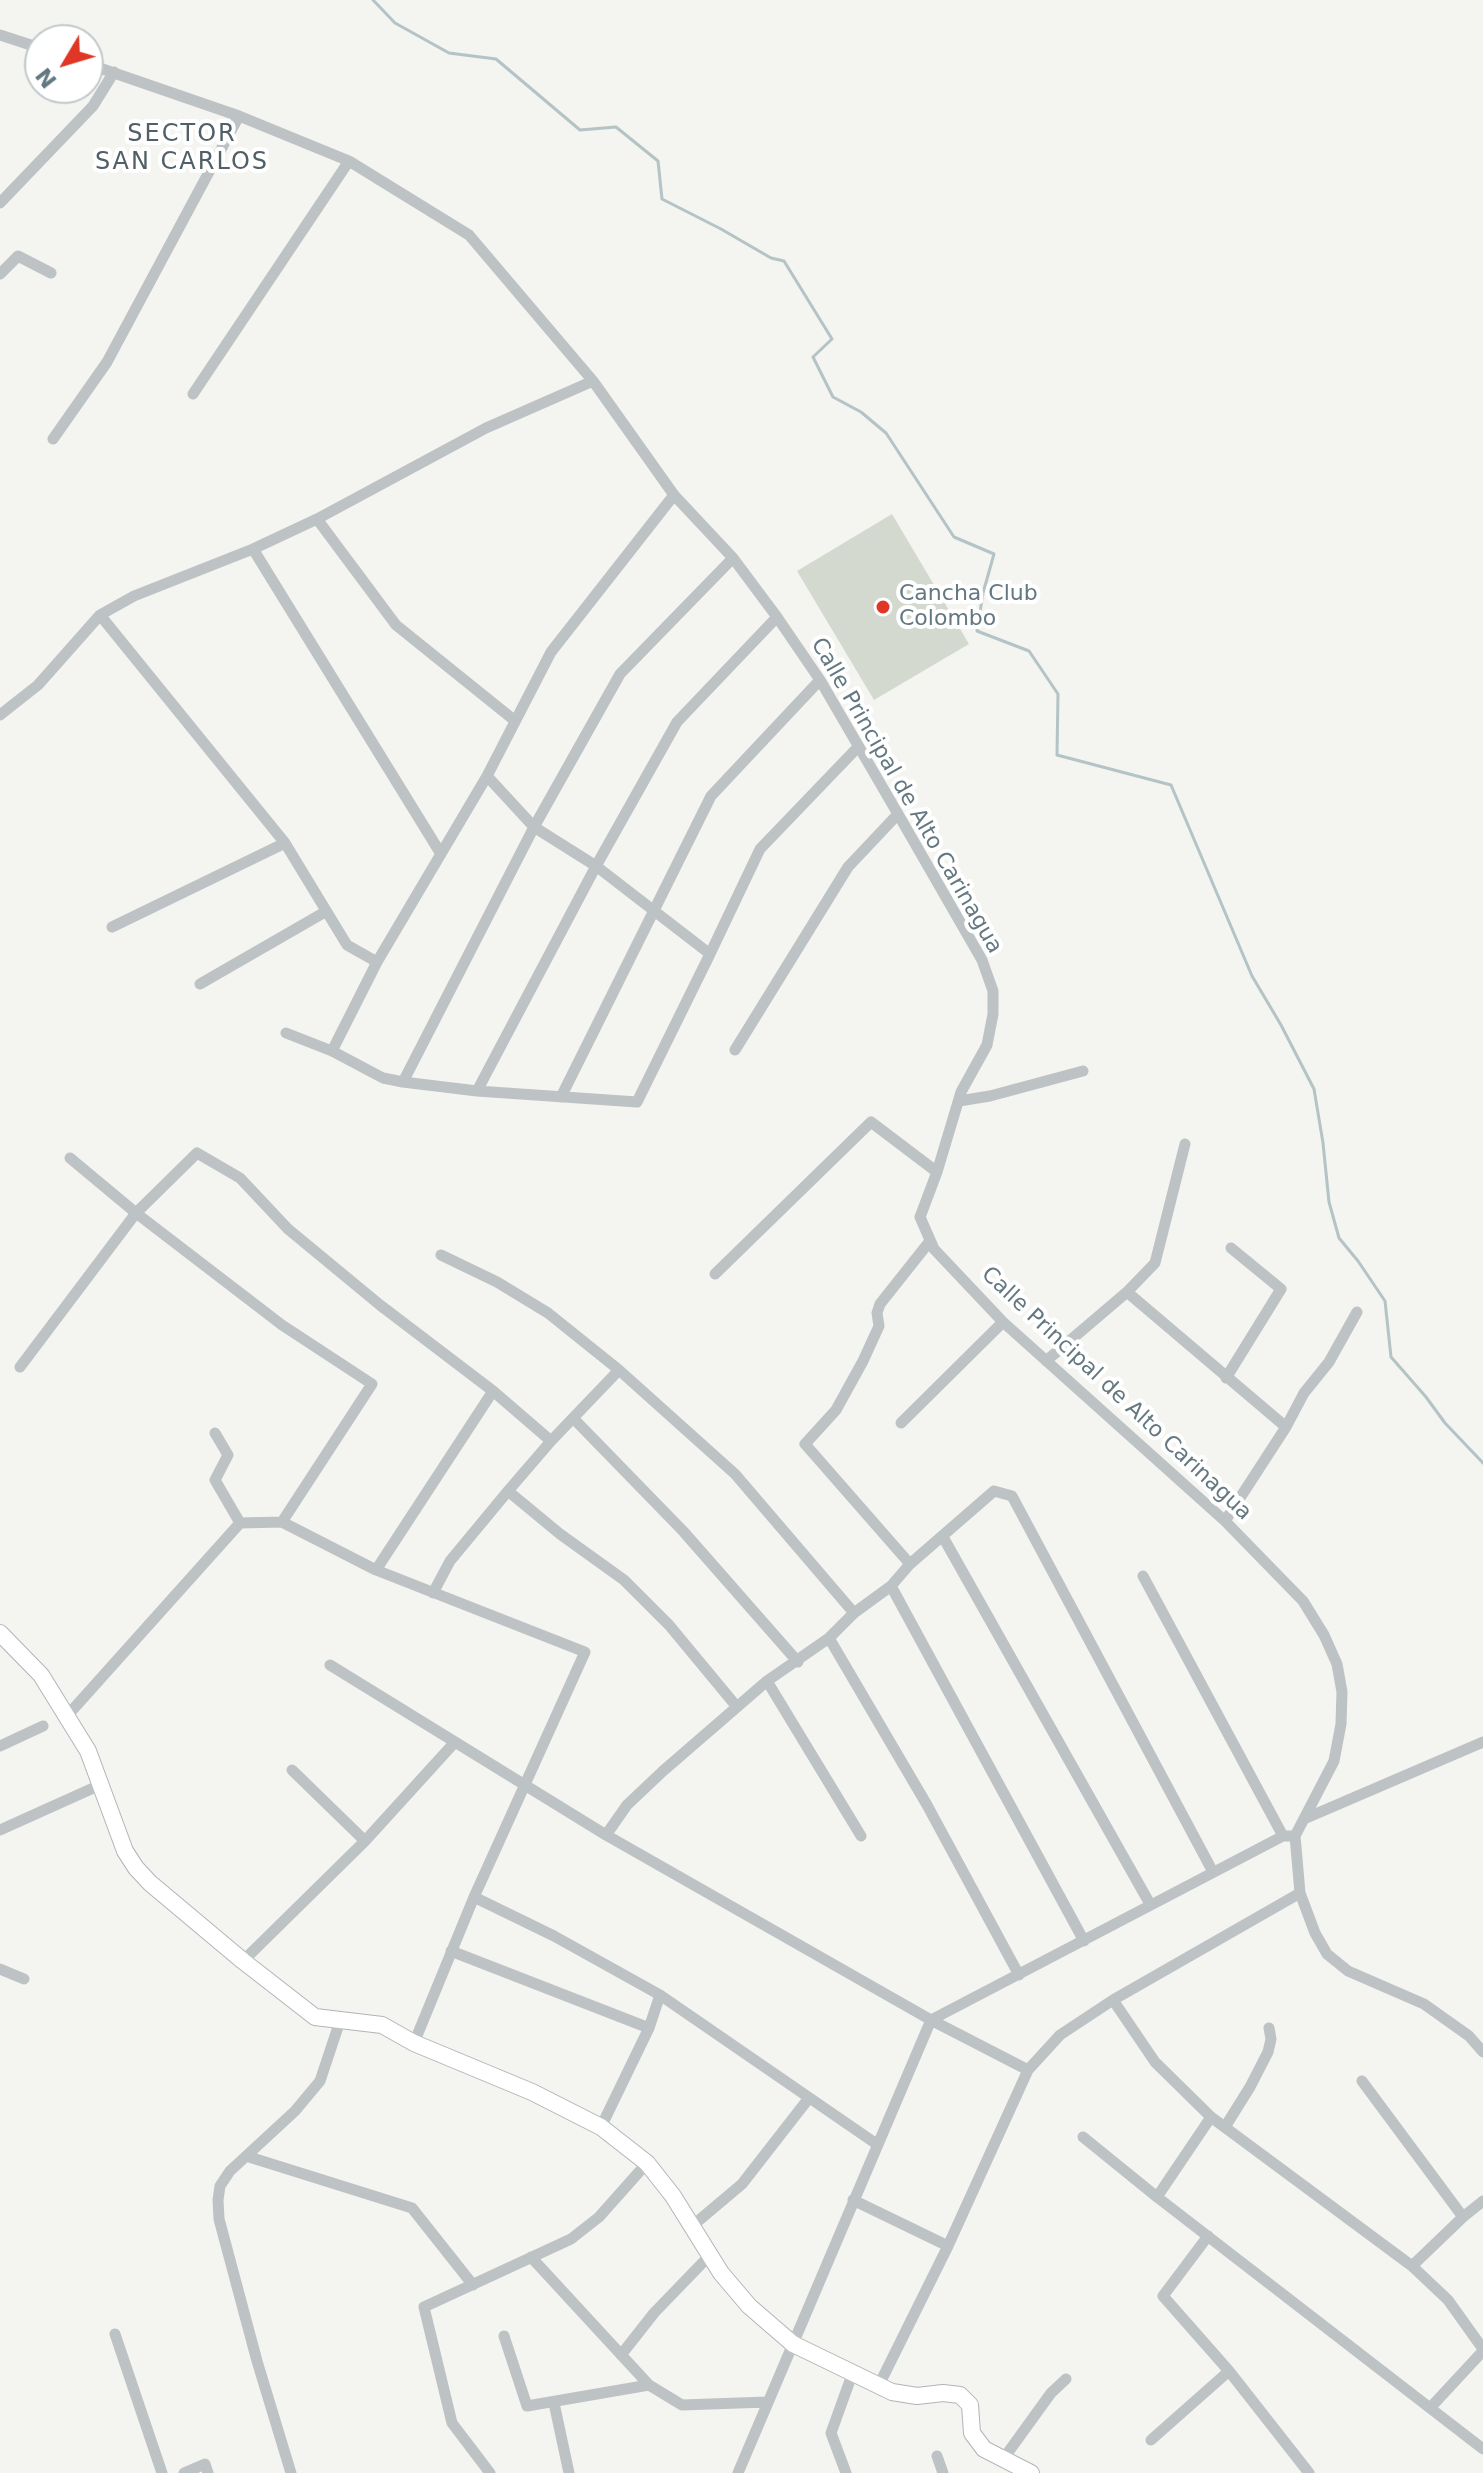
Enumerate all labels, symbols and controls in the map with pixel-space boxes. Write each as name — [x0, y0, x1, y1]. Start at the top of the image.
north arrow — [24, 24, 104, 104]
text: N — [31, 63, 62, 93]
district label: SECTOR SAN CARLOS — [95, 121, 269, 177]
place label: Cancha Club Colombo — [899, 581, 1038, 632]
marker: Cancha Club Colombo — [874, 598, 892, 616]
street label: Calle Principal de Alto Carinagua — [805, 634, 1007, 958]
street label: Calle Principal de Alto Carinagua — [975, 1262, 1257, 1526]

